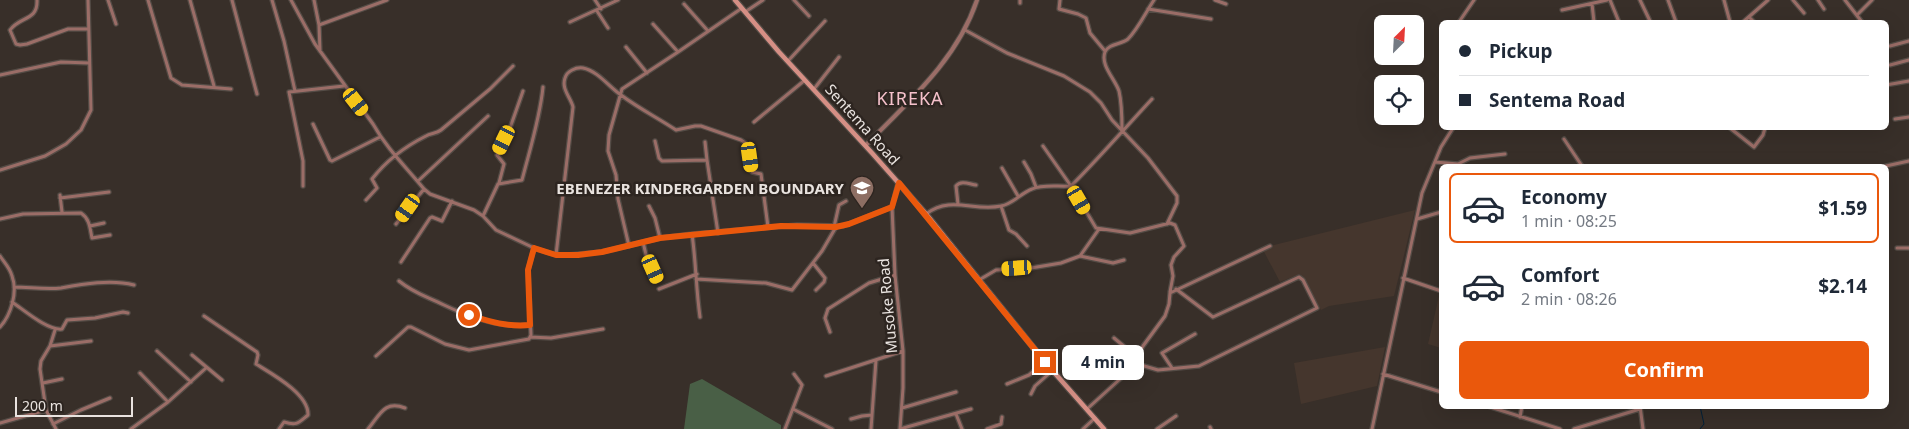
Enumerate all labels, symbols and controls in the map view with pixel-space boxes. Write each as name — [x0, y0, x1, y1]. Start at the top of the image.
north arrow — [1374, 15, 1424, 65]
map controls — [1374, 15, 1424, 125]
text: Pickup — [1489, 38, 1552, 64]
button: locate — [1374, 75, 1424, 125]
street label: Sentema Road — [821, 79, 905, 169]
car — [340, 86, 371, 118]
district label: KIREKA — [876, 86, 944, 110]
text: Sentema Road — [1489, 87, 1625, 113]
car — [490, 123, 517, 157]
car — [740, 141, 759, 173]
school or university icon: EBENEZER KINDERGARDEN BOUNDARY — [849, 175, 875, 209]
place label: EBENEZER KINDERGARDEN BOUNDARY — [556, 178, 845, 198]
car — [1065, 183, 1092, 217]
text: Economy — [1521, 184, 1607, 210]
icon: car — [1461, 186, 1506, 231]
car — [393, 191, 422, 225]
text: $1.59 — [1818, 195, 1867, 221]
text: 1 min · 08:25 — [1521, 210, 1617, 232]
car — [640, 252, 665, 286]
street label: Musoke Road — [873, 258, 901, 354]
car — [1001, 259, 1032, 277]
text: Comfort — [1521, 262, 1600, 288]
icon: car — [1461, 264, 1506, 309]
text: $2.14 — [1818, 273, 1867, 299]
text: 2 min · 08:26 — [1521, 288, 1617, 310]
route start — [458, 304, 480, 326]
button: Confirm — [1459, 341, 1869, 399]
callout: 4 min — [1062, 344, 1145, 380]
route end — [1034, 351, 1056, 373]
text: 4 min — [1081, 351, 1125, 373]
scale bar — [15, 394, 132, 417]
text: 200 m — [22, 396, 63, 415]

